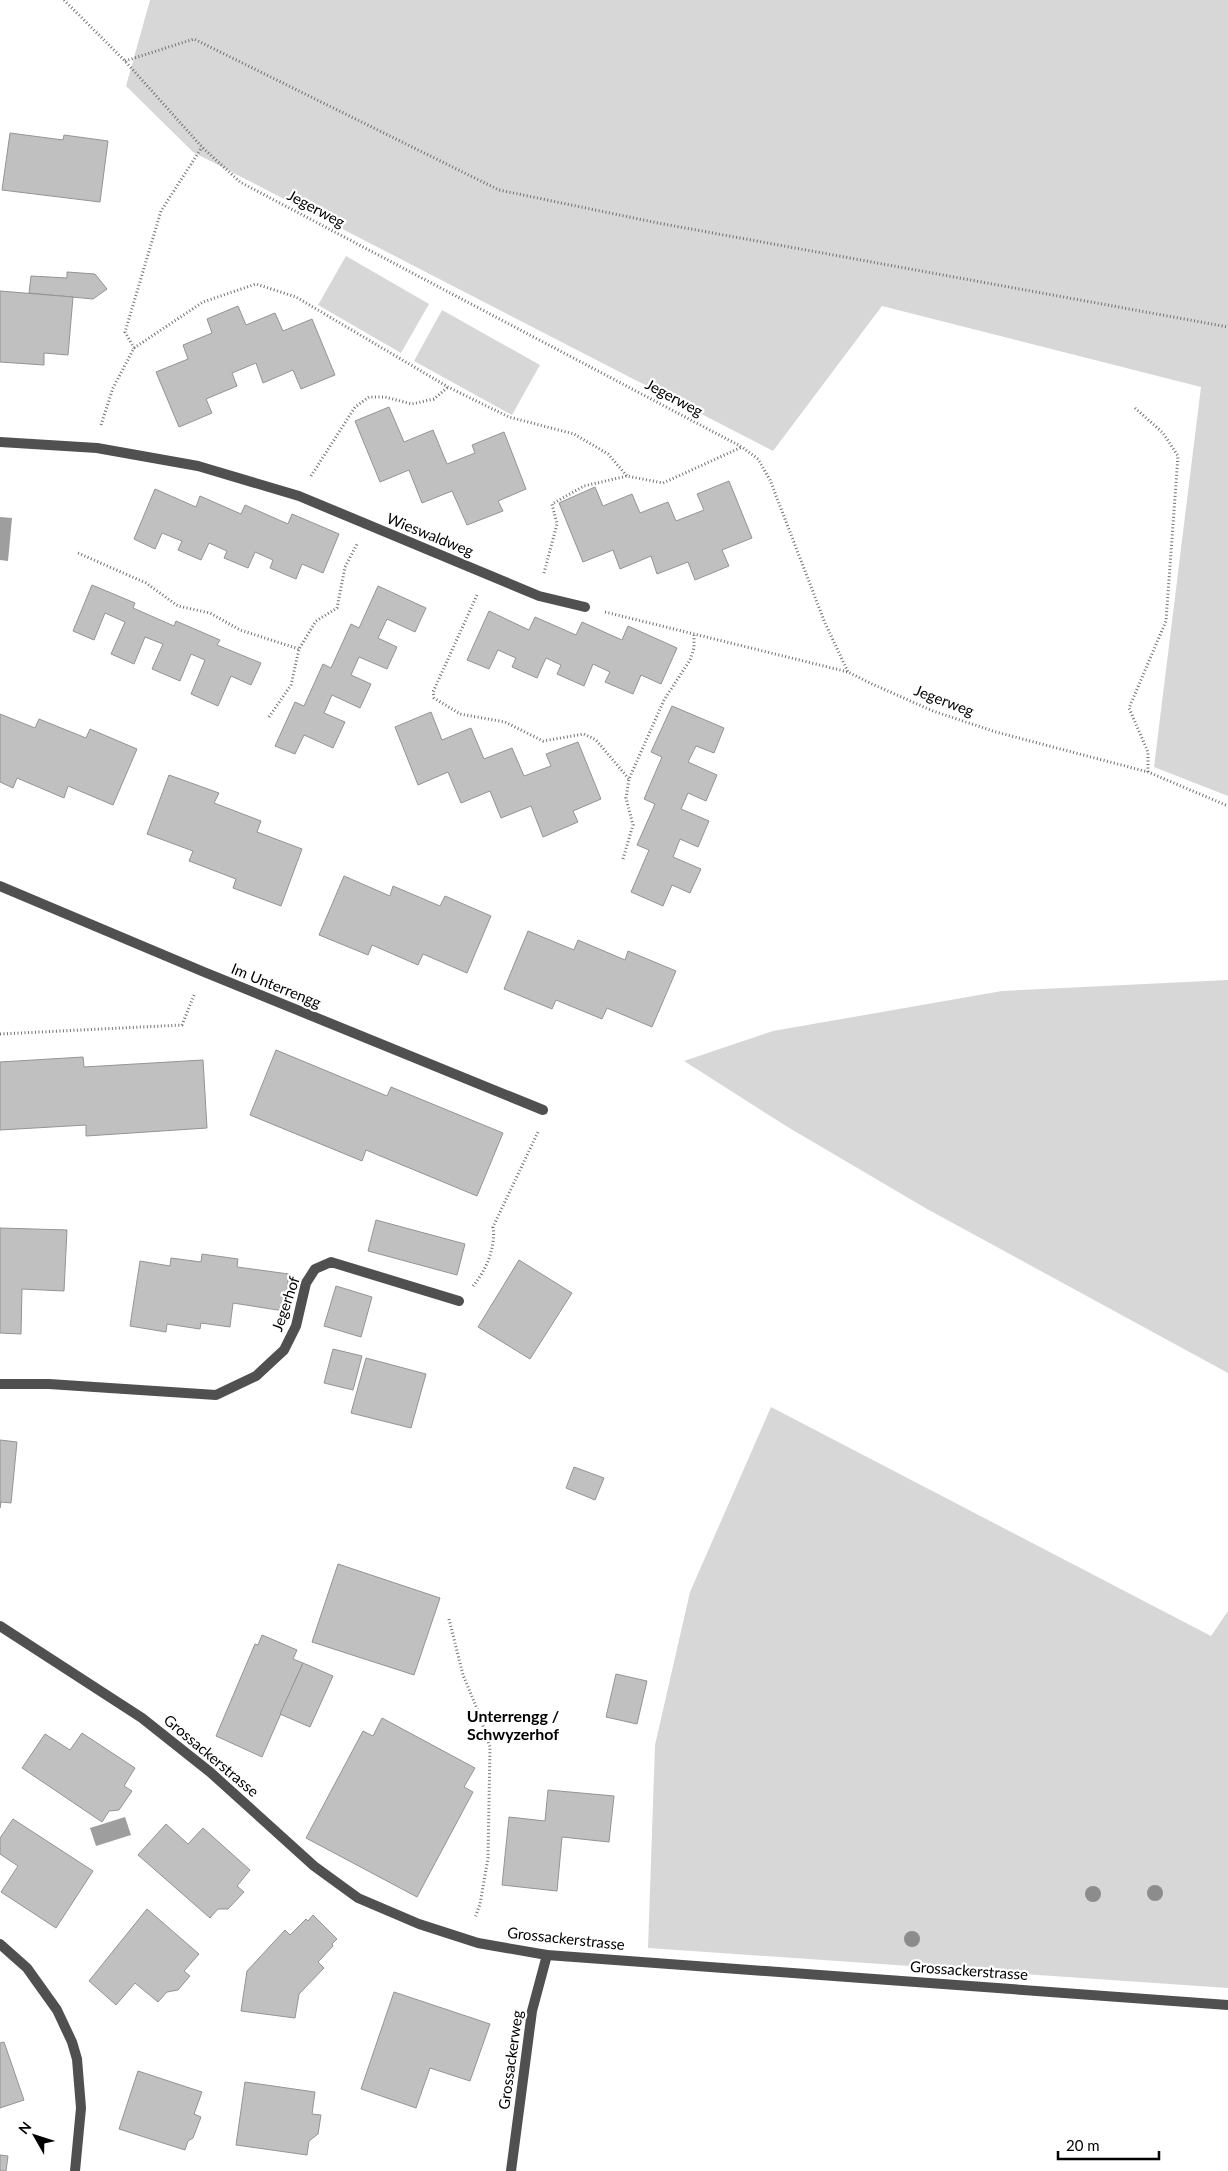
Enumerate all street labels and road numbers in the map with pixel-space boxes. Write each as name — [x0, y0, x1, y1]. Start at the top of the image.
street label: Jegerweg — [285, 186, 348, 231]
street label: Jegerweg — [643, 375, 706, 420]
street label: Wieswaldweg — [384, 508, 477, 560]
street label: Jegerweg — [912, 680, 977, 720]
street label: Im Unterrengg — [229, 959, 324, 1011]
street label: Jegerhof — [267, 1273, 303, 1334]
street label: Grossackerstrasse — [161, 1710, 263, 1800]
street label: Grossackerstrasse — [506, 1923, 626, 1953]
street label: Grossackerstrasse — [909, 1957, 1029, 1983]
street label: Grossackerweg — [494, 2009, 526, 2111]

